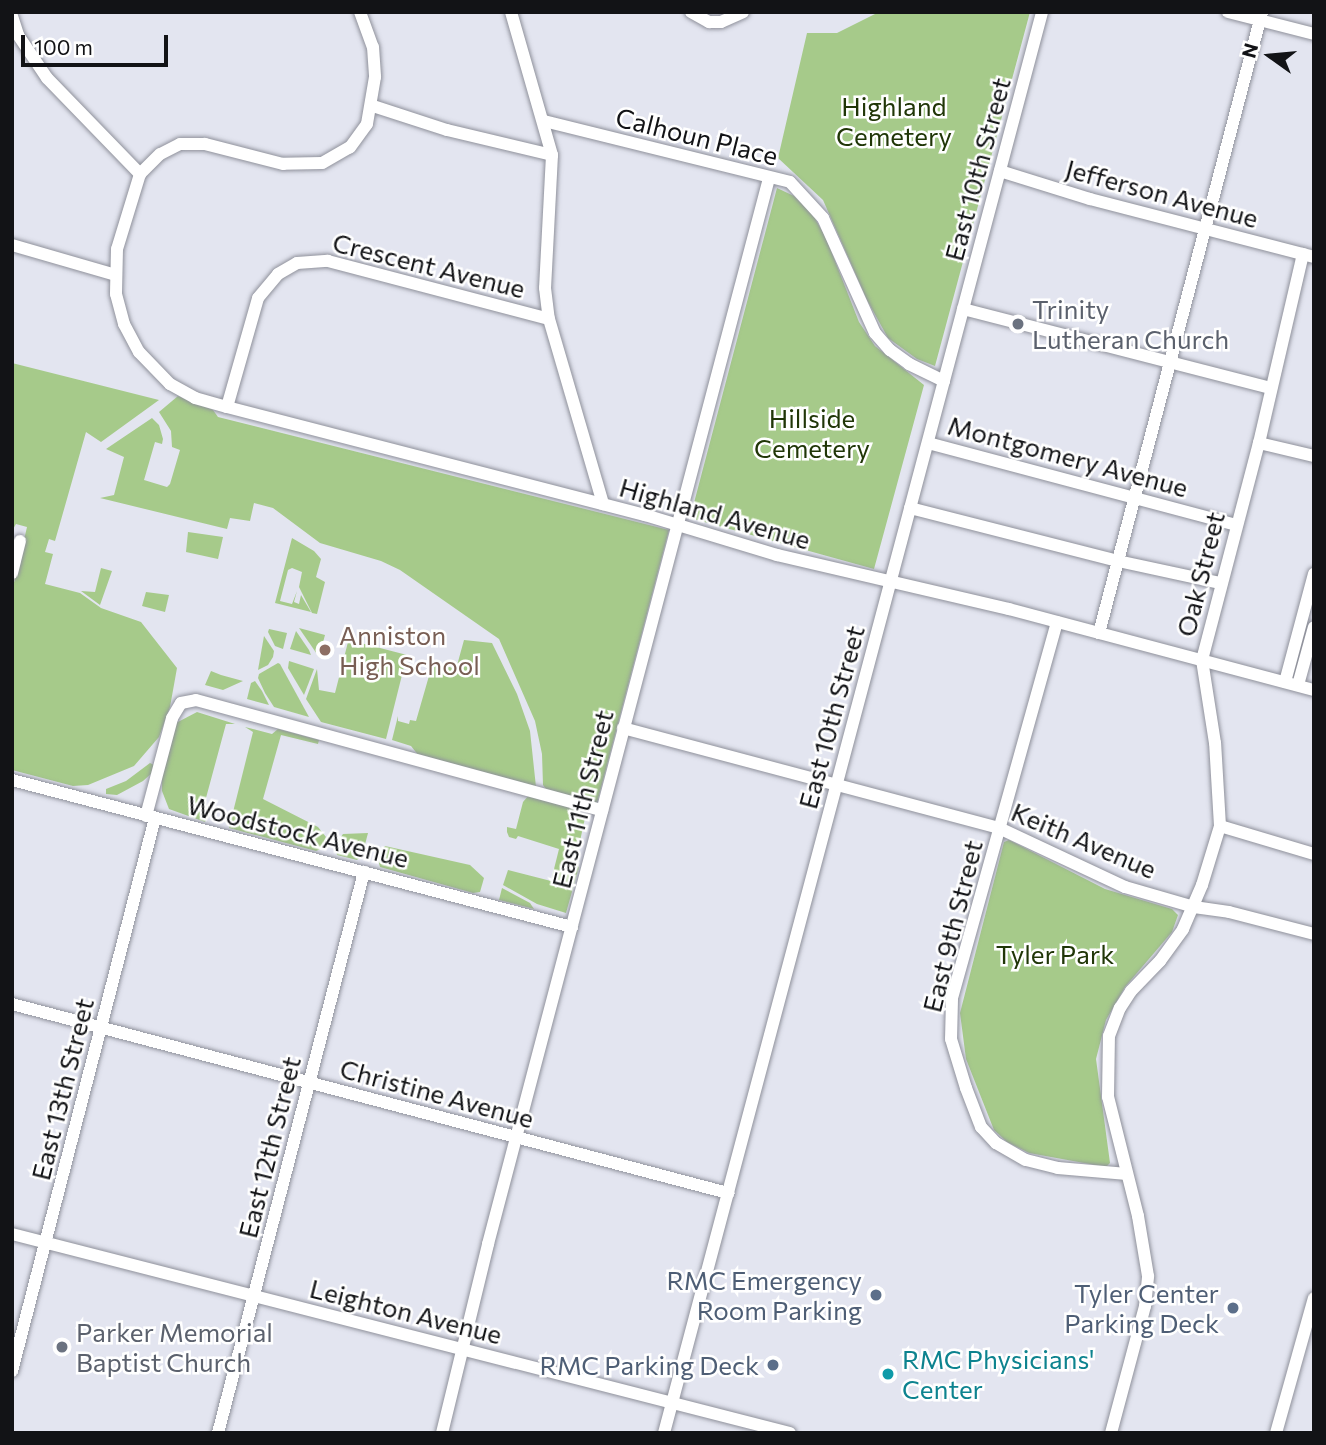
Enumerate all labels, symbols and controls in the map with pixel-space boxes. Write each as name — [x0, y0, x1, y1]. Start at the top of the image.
scale bar — [24, 21, 172, 65]
north arrow — [1235, 21, 1305, 91]
text: 100 m — [34, 34, 93, 59]
text: N — [1236, 41, 1262, 60]
street label: East 10th Street — [938, 74, 1016, 264]
park label: Highland Cemetery — [836, 90, 952, 152]
street label: Calhoun Place — [613, 101, 781, 171]
street label: Jefferson Avenue — [1062, 152, 1262, 234]
street label: Crescent Avenue — [330, 226, 528, 304]
place label: Trinity Lutheran Church — [1032, 293, 1229, 354]
marker: Trinity Lutheran Church — [1010, 316, 1026, 332]
park label: Hillside Cemetery — [754, 402, 870, 464]
street label: Montgomery Avenue — [945, 409, 1191, 503]
street label: Highland Avenue — [616, 471, 814, 555]
street label: Oak Street — [1169, 508, 1231, 640]
place label: Anniston High School — [339, 619, 480, 680]
street label: East 10th Street — [792, 622, 870, 812]
marker: Anniston High School — [317, 642, 333, 658]
street label: East 11th Street — [545, 707, 619, 891]
street label: Woodstock Avenue — [184, 788, 412, 874]
street label: Keith Avenue — [1007, 796, 1161, 884]
street label: East 9th Street — [916, 837, 988, 1015]
park label: Tyler Park — [996, 938, 1114, 970]
street label: East 13th Street — [24, 995, 100, 1183]
street label: Christine Avenue — [337, 1052, 537, 1134]
street label: East 12th Street — [231, 1053, 307, 1241]
place label: RMC Emergency Room Parking — [666, 1264, 862, 1326]
street label: Leighton Avenue — [307, 1272, 505, 1350]
place label: Tyler Center Parking Deck — [1064, 1277, 1219, 1338]
marker: RMC Emergency Room Parking — [868, 1287, 884, 1303]
marker: Tyler Center Parking Deck — [1225, 1300, 1241, 1316]
place label: Parker Memorial Baptist Church — [76, 1316, 273, 1378]
marker: Parker Memorial Baptist Church — [54, 1339, 70, 1355]
place label: RMC Physicians' Center — [902, 1343, 1094, 1404]
place label: RMC Parking Deck — [540, 1349, 759, 1381]
marker: RMC Parking Deck — [765, 1357, 781, 1373]
marker: RMC Physicians' Center — [880, 1366, 896, 1382]

